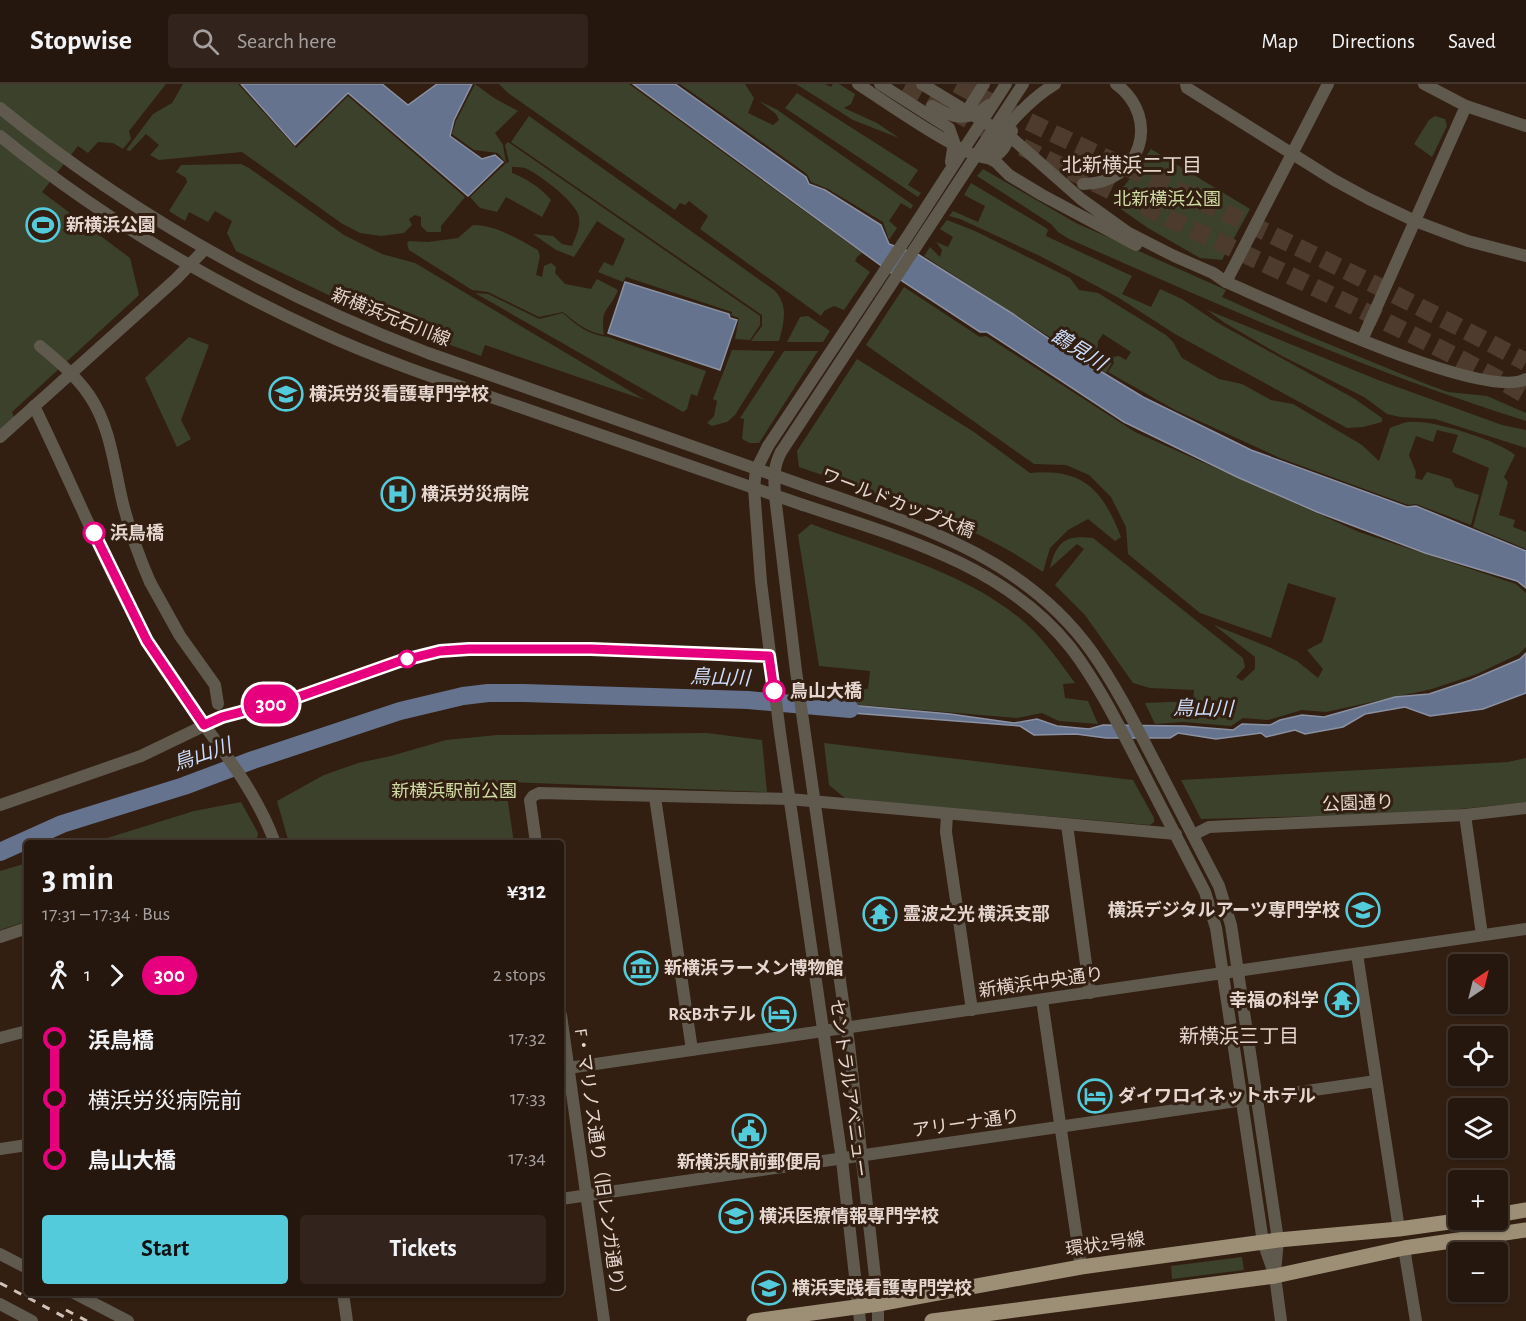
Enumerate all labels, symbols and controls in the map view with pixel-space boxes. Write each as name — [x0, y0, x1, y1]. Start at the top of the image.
search box — [168, 14, 588, 68]
icon: search — [189, 25, 222, 58]
text: Stopwise — [30, 27, 132, 55]
text: Search here — [237, 30, 337, 52]
text: Map — [1262, 31, 1298, 52]
text: Directions — [1331, 31, 1415, 52]
text: Saved — [1448, 31, 1496, 52]
district label: 北新横浜二丁目 — [1062, 155, 1202, 176]
park label: 北新横浜公園 — [1113, 189, 1221, 209]
sports icon: 新横浜公園 — [25, 207, 61, 243]
place label: 新横浜公園 — [66, 215, 156, 235]
street label: 新横浜元石川線 — [329, 284, 453, 350]
water label: 鶴見川 — [1048, 325, 1111, 375]
school or university icon: 横浜労災看護専門学校 — [268, 376, 304, 412]
place label: 横浜労災看護専門学校 — [309, 384, 489, 404]
street label: ワールドカップ大橋 — [819, 466, 977, 541]
hospital icon: 横浜労災病院 — [380, 476, 416, 512]
place label: 横浜労災病院 — [421, 484, 529, 504]
marker: 浜鳥橋 — [83, 522, 105, 544]
place label: 浜鳥橋 — [110, 523, 164, 543]
unlabelled marker — [398, 650, 416, 668]
water label: 鳥山川 — [690, 666, 752, 689]
marker: 鳥山大橋 — [763, 680, 785, 702]
place label: 鳥山大橋 — [790, 681, 862, 701]
line badge: 300 — [236, 684, 306, 724]
text: 300 — [256, 694, 286, 715]
water label: 鳥山川 — [1173, 697, 1235, 720]
water label: 鳥山川 — [170, 734, 236, 774]
park label: 新横浜駅前公園 — [391, 781, 517, 801]
street label: 公園通り — [1322, 793, 1394, 814]
text: 3 min — [42, 863, 114, 896]
text: ¥312 — [507, 880, 546, 902]
school or university icon: 横浜デジタルアーツ専門学校 — [1345, 892, 1381, 928]
temple icon: 霊波之光 横浜支部 — [862, 896, 898, 932]
place label: 横浜デジタルアーツ専門学校 — [1108, 900, 1340, 920]
text: 17:31 – 17:34 · Bus — [42, 904, 170, 924]
place label: 霊波之光 横浜支部 — [903, 904, 1050, 924]
museum icon: 新横浜ラーメン博物館 — [623, 950, 659, 986]
north arrow — [1448, 954, 1508, 1014]
map controls — [1448, 954, 1508, 1302]
place label: 新横浜ラーメン博物館 — [664, 958, 843, 978]
icon: walk — [42, 959, 75, 992]
icon: forward — [100, 959, 133, 992]
street label: 新横浜中央通り — [977, 963, 1105, 1001]
text: 1 — [84, 965, 91, 985]
text: 300 — [154, 965, 185, 986]
text: 2 stops — [493, 965, 546, 985]
temple icon: 幸福の科学 — [1324, 982, 1360, 1018]
place label: 幸福の科学 — [1229, 990, 1319, 1010]
hotel icon: R&Bホテル — [761, 996, 797, 1032]
street label: セントラルアベニュー — [827, 998, 869, 1178]
place label: R&Bホテル — [668, 1005, 756, 1024]
district label: 新横浜三丁目 — [1179, 1026, 1299, 1047]
button: locate — [1448, 1026, 1508, 1086]
street label: F・マリノス通り（旧レンガ通り） — [571, 1027, 629, 1305]
text: 17:32 — [509, 1028, 546, 1048]
text: 浜鳥橋 — [88, 1030, 154, 1052]
hotel icon: ダイワロイネットホテル — [1077, 1078, 1113, 1114]
place label: ダイワロイネットホテル — [1118, 1086, 1316, 1106]
text: 17:33 — [510, 1088, 546, 1108]
text: 横浜労災病院前 — [88, 1090, 242, 1112]
button: layers — [1448, 1098, 1508, 1158]
street label: アリーナ通り — [911, 1107, 1021, 1140]
public building icon: 新横浜駅前郵便局 — [731, 1113, 767, 1149]
text: 17:34 — [508, 1148, 546, 1168]
text: 鳥山大橋 — [88, 1150, 176, 1172]
place label: 新横浜駅前郵便局 — [677, 1152, 821, 1172]
button: + — [1448, 1170, 1508, 1230]
school or university icon: 横浜医療情報専門学校 — [718, 1198, 754, 1234]
place label: 横浜医療情報専門学校 — [759, 1206, 939, 1226]
button: Start — [42, 1215, 288, 1284]
button: Tickets — [300, 1215, 546, 1284]
street label: 環状2号線 — [1064, 1229, 1146, 1259]
button: − — [1448, 1242, 1508, 1302]
school or university icon: 横浜実践看護専門学校 — [751, 1270, 787, 1306]
place label: 横浜実践看護専門学校 — [792, 1278, 972, 1298]

